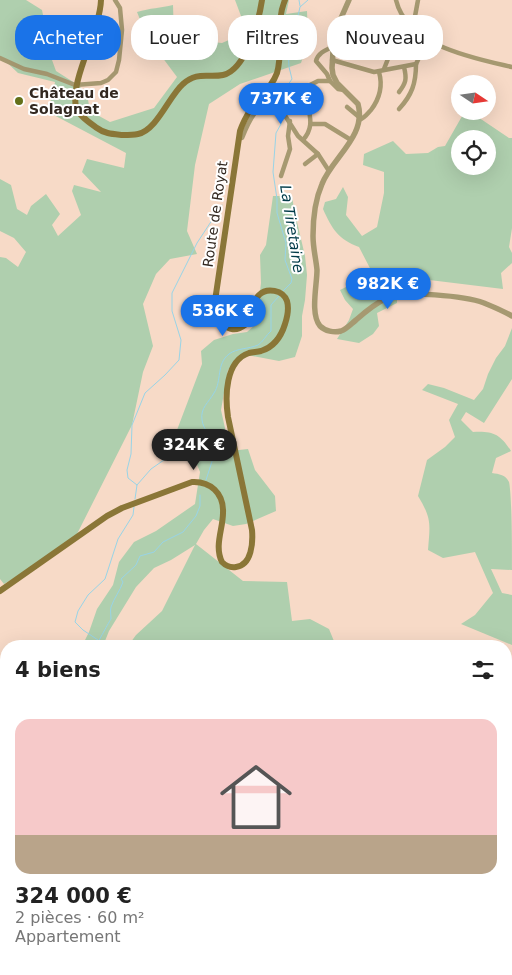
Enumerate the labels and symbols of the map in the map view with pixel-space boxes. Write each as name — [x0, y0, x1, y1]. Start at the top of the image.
north arrow — [451, 75, 496, 120]
pin: 737K € — [240, 82, 322, 125]
place label: Château de Solagnat — [29, 85, 119, 117]
marker: Château de Solagnat — [13, 95, 25, 107]
street label: Route de Royat — [200, 159, 230, 268]
water label: La Tiretaine — [276, 184, 308, 274]
pin: 982K € — [347, 268, 429, 310]
pin: 536K € — [182, 294, 264, 337]
pin: 324K € — [153, 428, 235, 471]

